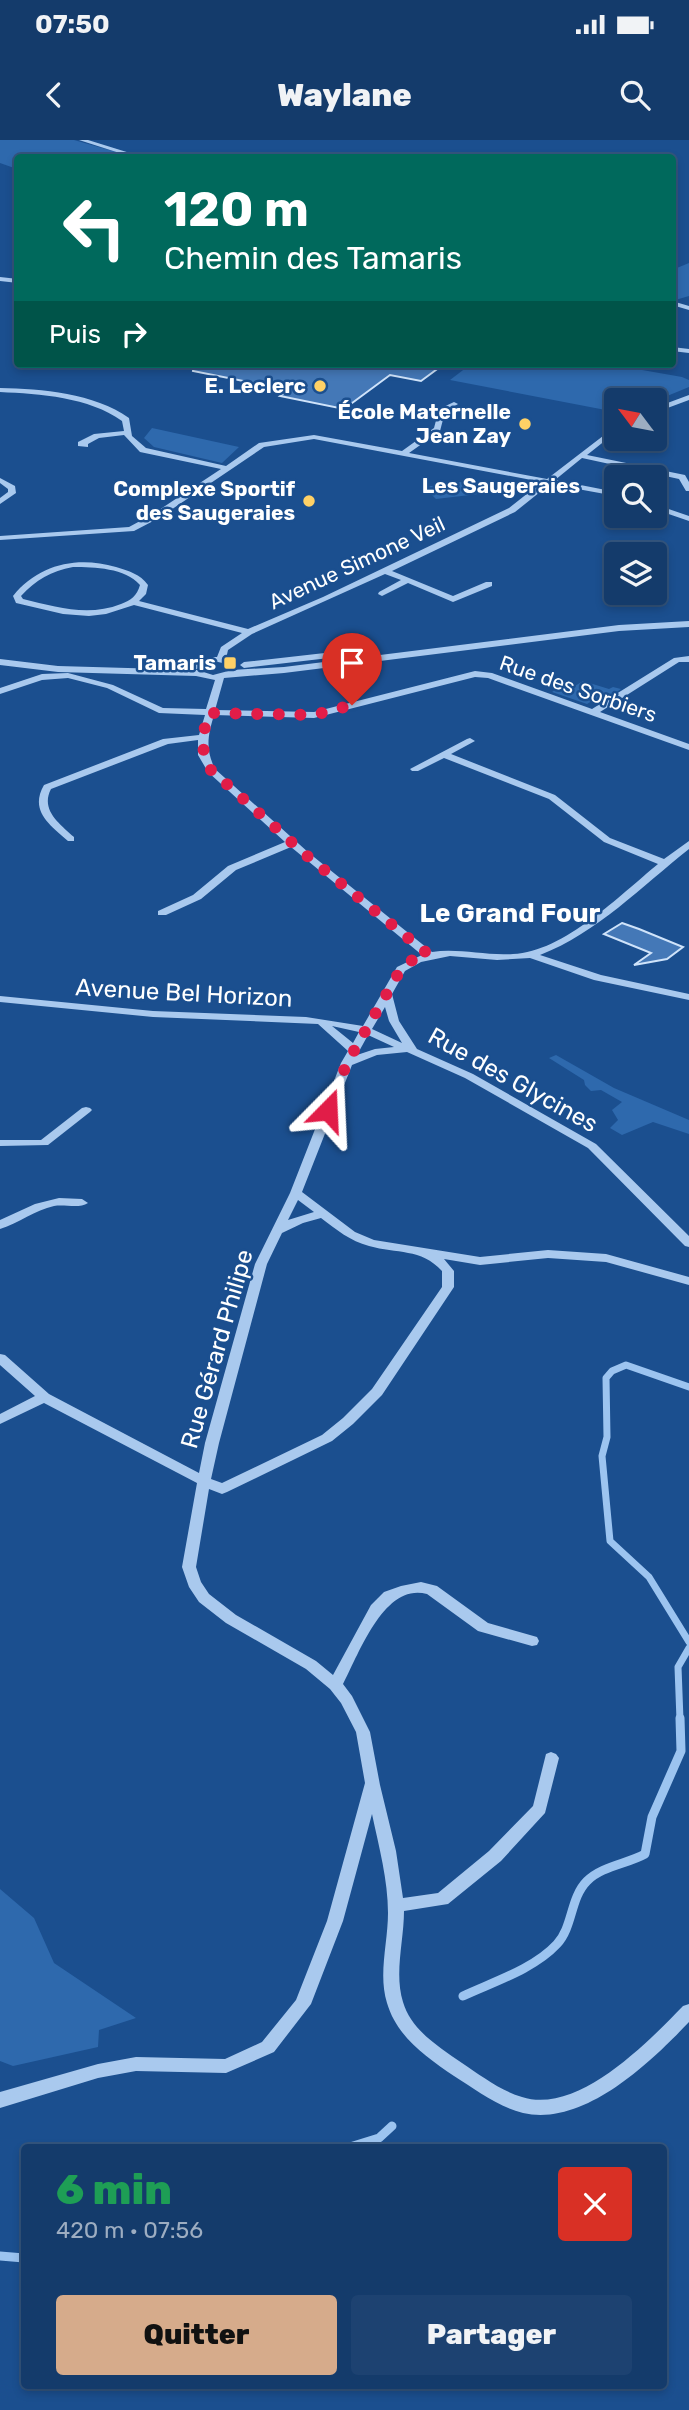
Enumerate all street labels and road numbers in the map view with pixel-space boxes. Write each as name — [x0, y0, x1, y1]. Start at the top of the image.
street label: Avenue Simone Veil — [265, 511, 449, 614]
street label: Rue des Sorbiers — [496, 650, 660, 727]
street label: Avenue Bel Horizon — [75, 973, 293, 1013]
street label: Rue des Glycines — [423, 1022, 603, 1138]
street label: Rue Gérard Philipe — [175, 1246, 259, 1452]

